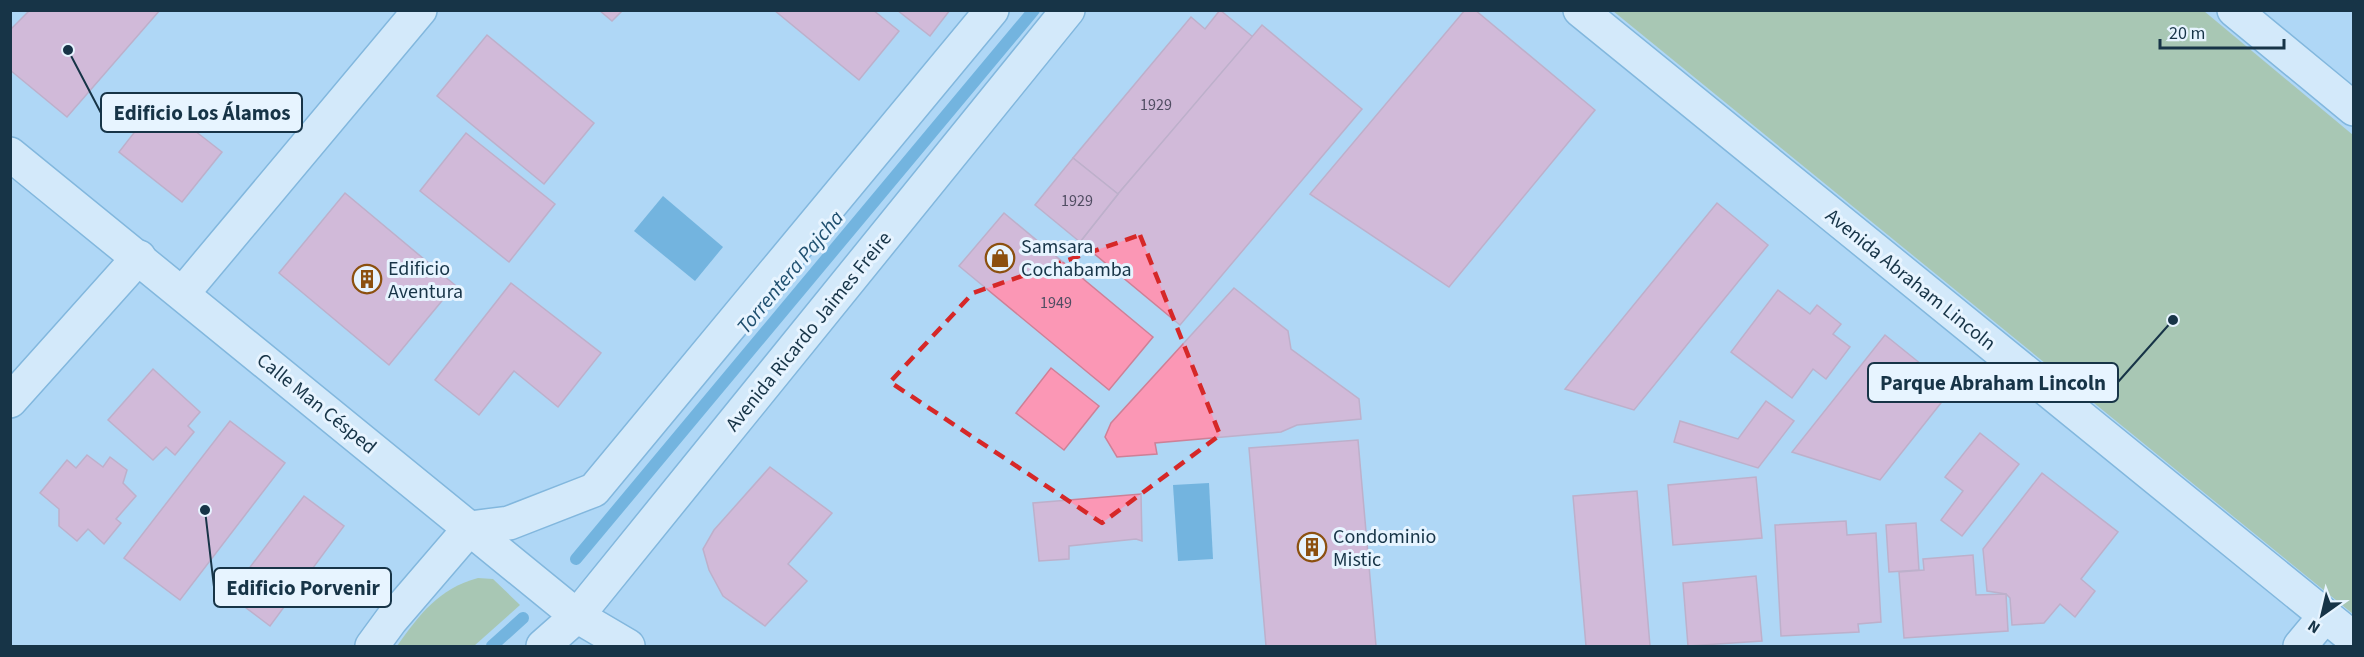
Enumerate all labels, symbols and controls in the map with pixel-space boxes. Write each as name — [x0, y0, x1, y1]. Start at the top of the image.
scale bar — [2160, 12, 2284, 50]
text: 20 m — [2169, 21, 2205, 46]
callout: Edificio Los Álamos — [101, 93, 302, 132]
house number: 1929 — [1140, 94, 1172, 116]
text: Edificio Los Álamos — [113, 98, 291, 128]
house number: 1929 — [1061, 190, 1093, 212]
street label: Avenida Abraham Lincoln — [1819, 202, 2002, 357]
water label: Torrentera Pajcha — [729, 204, 851, 340]
street label: Avenida Ricardo Jaimes Freire — [719, 226, 898, 438]
place label: Samsara Cochabamba — [1021, 233, 1132, 284]
shop icon: Samsara Cochabamba — [984, 242, 1016, 274]
place label: Edificio Aventura — [388, 255, 463, 306]
building icon: Edificio Aventura — [351, 263, 383, 295]
house number: 1949 — [1040, 292, 1072, 314]
street label: Calle Man Césped — [250, 347, 382, 461]
callout: Parque Abraham Lincoln — [1868, 363, 2118, 402]
text: Parque Abraham Lincoln — [1880, 368, 2106, 398]
place label: Condominio Mistic — [1333, 523, 1436, 574]
building icon: Condominio Mistic — [1296, 531, 1328, 563]
callout: Edificio Porvenir — [214, 568, 391, 607]
text: Edificio Porvenir — [226, 573, 380, 603]
north arrow — [2292, 585, 2352, 645]
text: N — [2304, 615, 2325, 639]

